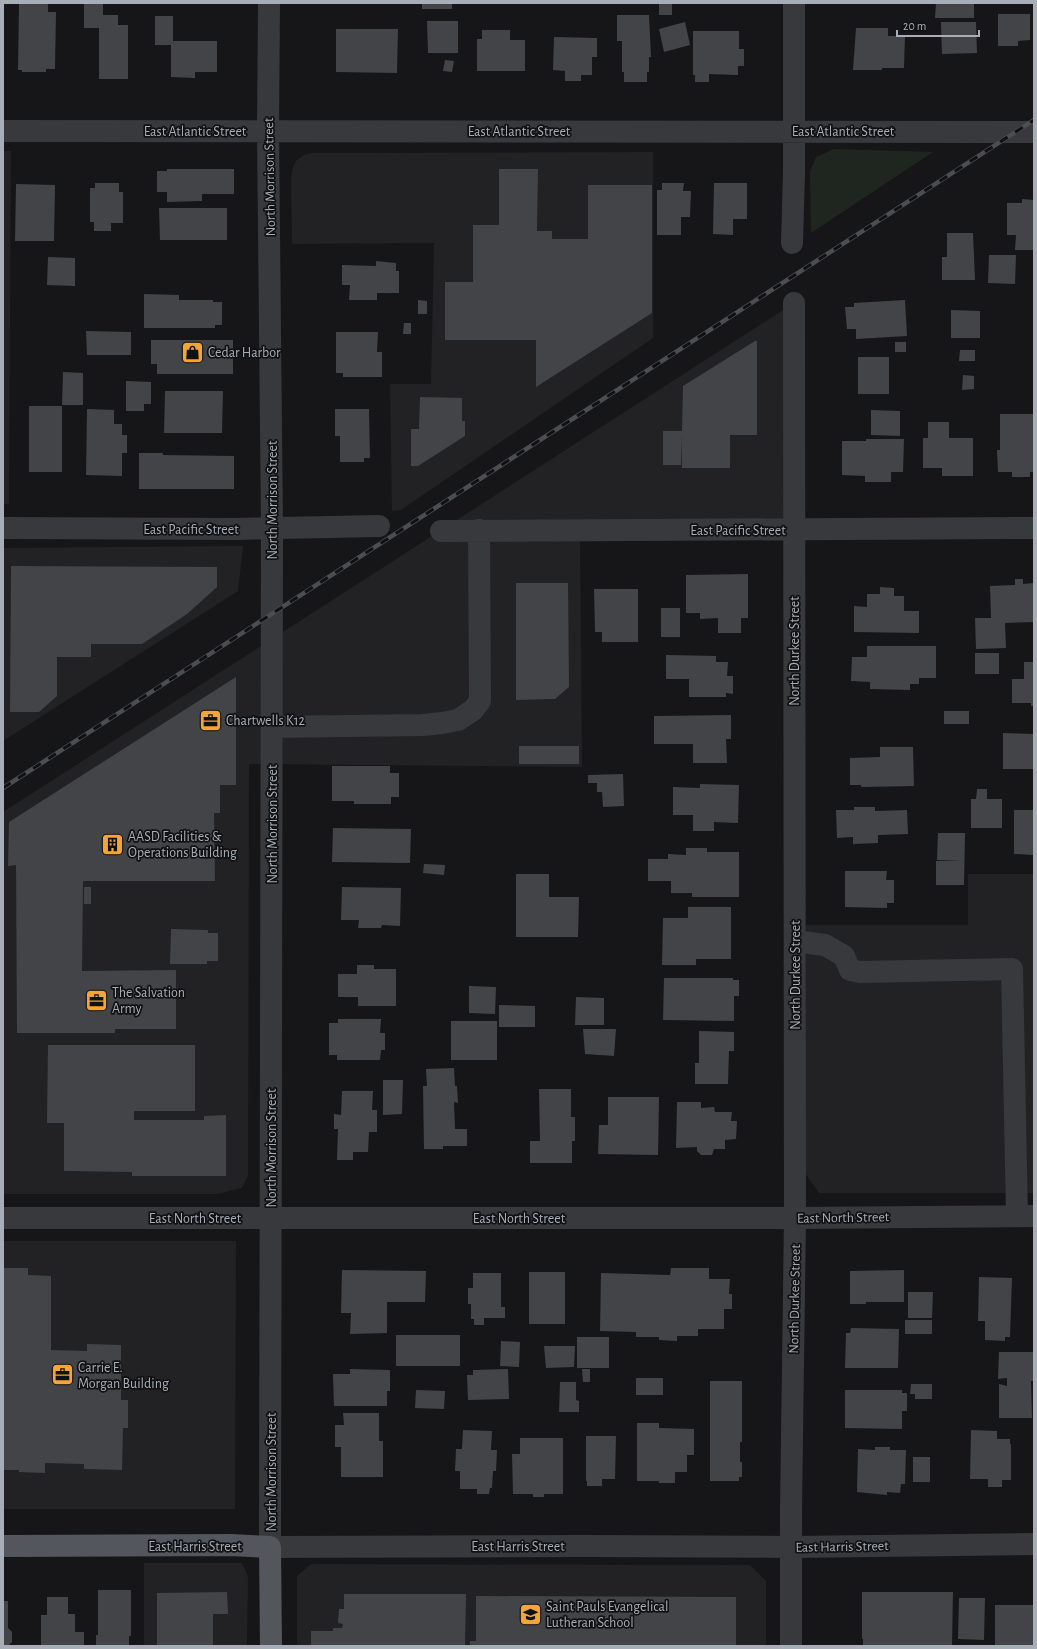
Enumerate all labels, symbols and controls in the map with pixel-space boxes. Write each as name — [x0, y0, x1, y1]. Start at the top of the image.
scale bar — [897, 12, 979, 38]
text: 20 m — [903, 20, 926, 32]
street label: North Morrison Street — [262, 117, 278, 237]
street label: East Atlantic Street — [144, 125, 247, 139]
street label: East Atlantic Street — [468, 125, 571, 139]
street label: East Atlantic Street — [792, 125, 895, 139]
shop icon: Cedar Harbor — [179, 339, 205, 365]
place label: Cedar Harbor — [208, 346, 281, 360]
street label: North Morrison Street — [266, 440, 280, 559]
street label: East Pacific Street — [143, 523, 239, 537]
street label: East Pacific Street — [690, 524, 786, 538]
street label: North Durkee Street — [788, 596, 802, 706]
office icon: Chartwells K12 — [198, 707, 224, 733]
place label: Chartwells K12 — [226, 714, 305, 728]
street label: North Morrison Street — [266, 764, 280, 883]
place label: AASD Facilities & Operations Building — [128, 830, 237, 860]
building icon: AASD Facilities & Operations Building — [99, 831, 125, 857]
street label: North Durkee Street — [789, 920, 803, 1030]
place label: The Salvation Army — [112, 986, 185, 1016]
office icon: The Salvation Army — [83, 987, 109, 1013]
street label: North Morrison Street — [265, 1088, 279, 1207]
street label: East North Street — [797, 1210, 890, 1226]
street label: East North Street — [149, 1212, 242, 1226]
street label: East North Street — [473, 1212, 566, 1226]
street label: North Durkee Street — [787, 1244, 803, 1354]
place label: Carrie E. Morgan Building — [78, 1361, 169, 1391]
office icon: Carrie E. Morgan Building — [49, 1362, 75, 1388]
street label: North Morrison Street — [265, 1412, 279, 1531]
street label: East Harris Street — [795, 1539, 889, 1555]
street label: East Harris Street — [148, 1540, 242, 1554]
street label: East Harris Street — [471, 1540, 565, 1554]
place label: Saint Pauls Evangelical Lutheran School — [546, 1600, 669, 1630]
school or university icon: Saint Pauls Evangelical Lutheran School — [518, 1601, 544, 1627]

